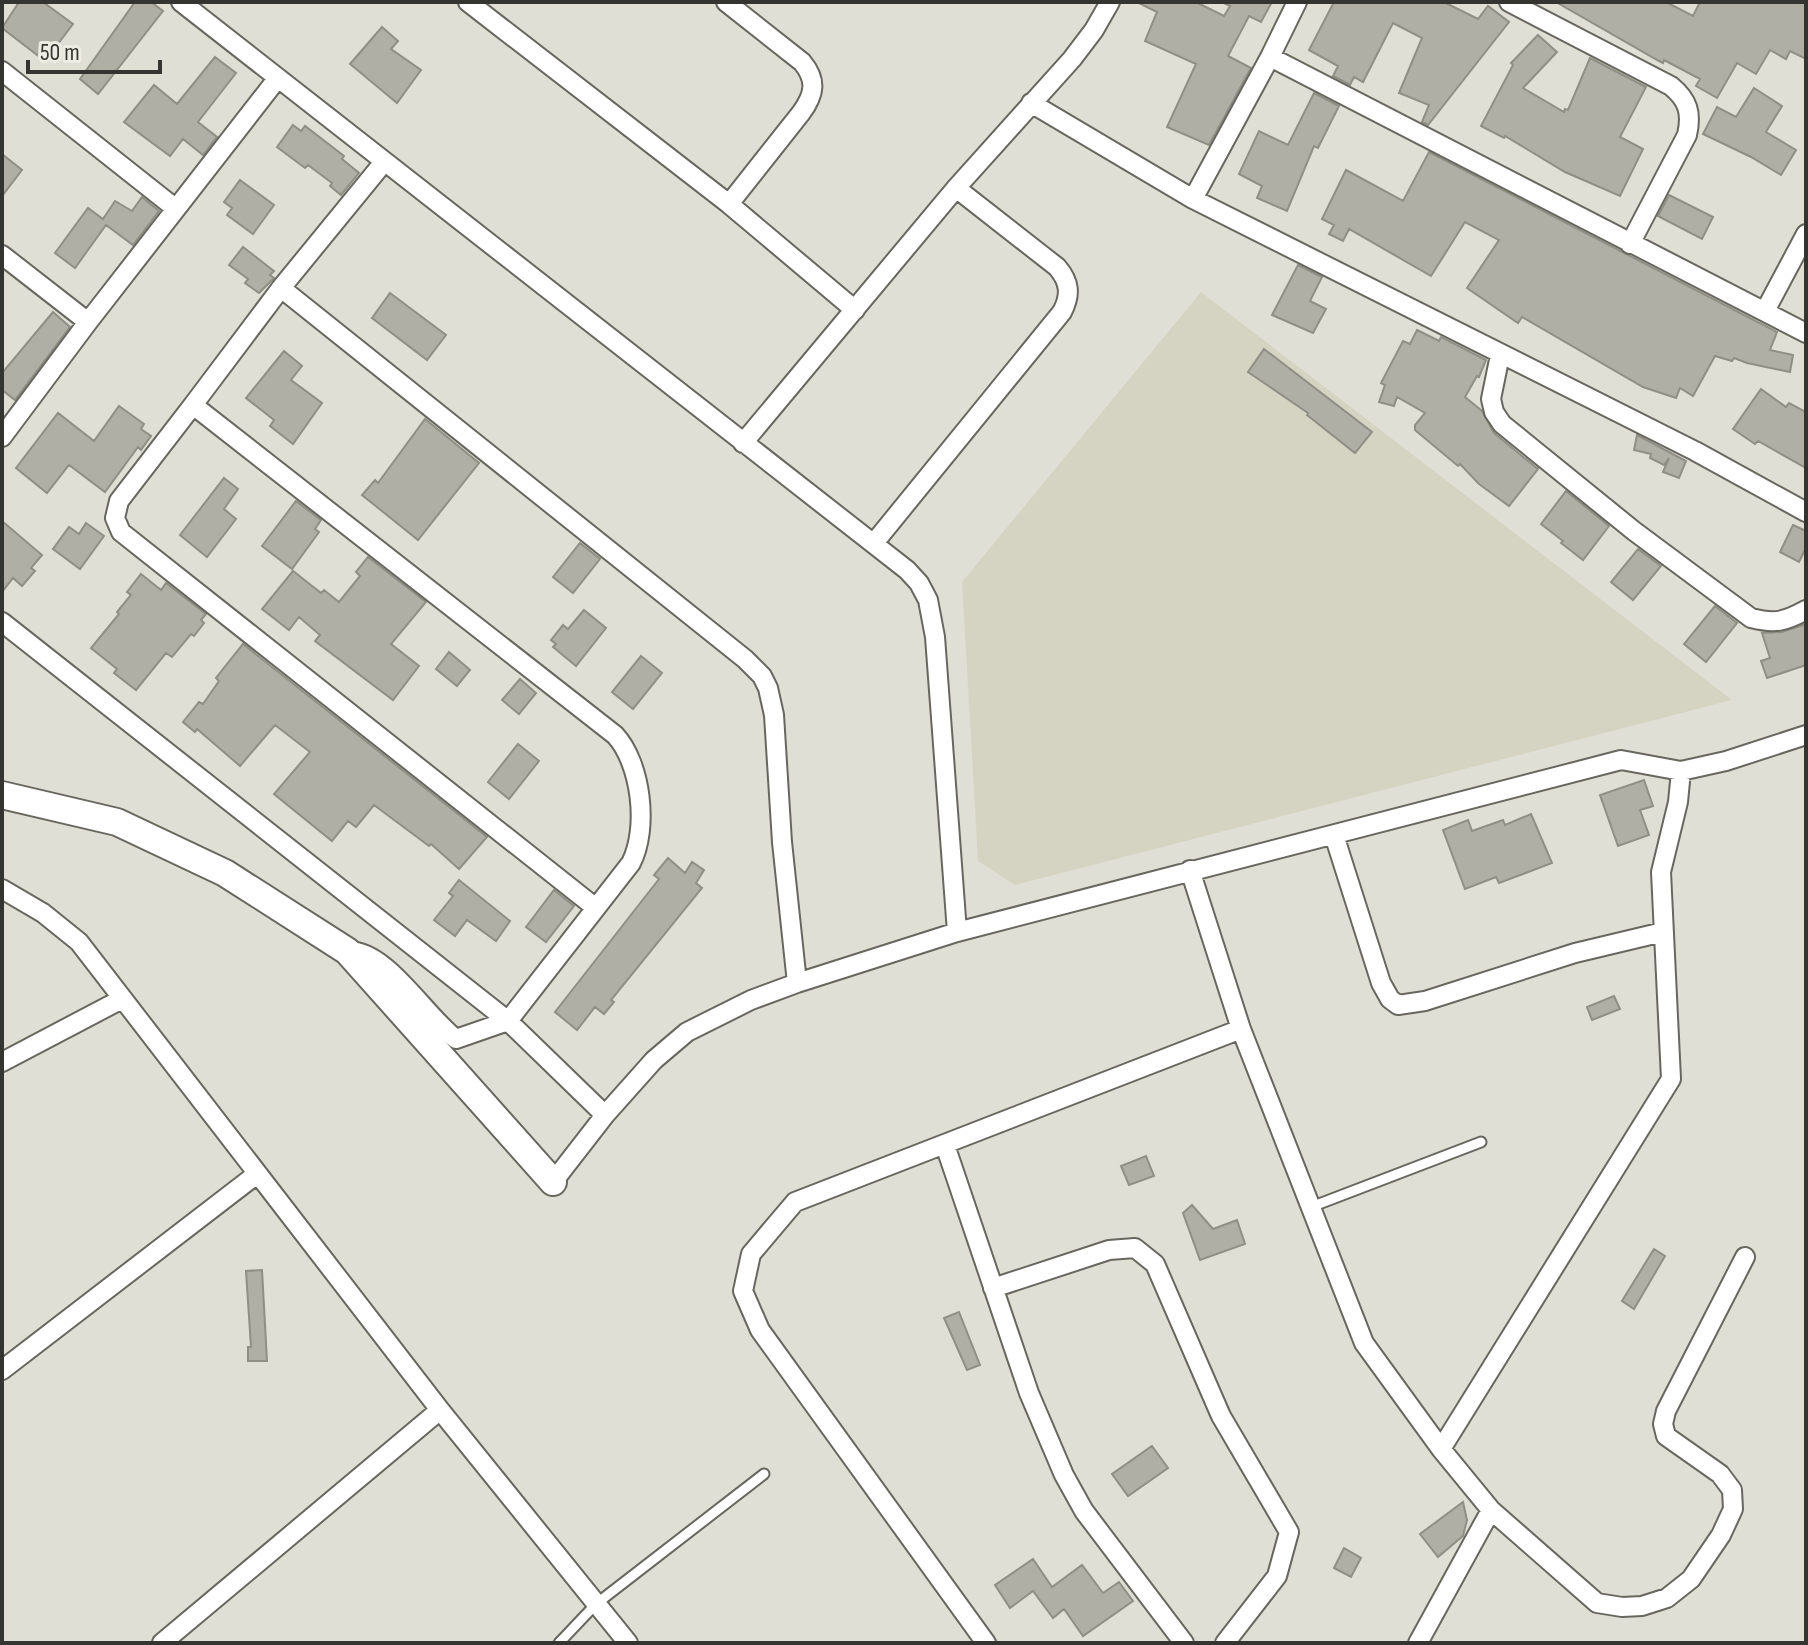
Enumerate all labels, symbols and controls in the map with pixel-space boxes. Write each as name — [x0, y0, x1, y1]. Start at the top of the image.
scale bar — [28, 24, 160, 74]
text: 50 m — [40, 38, 80, 67]

